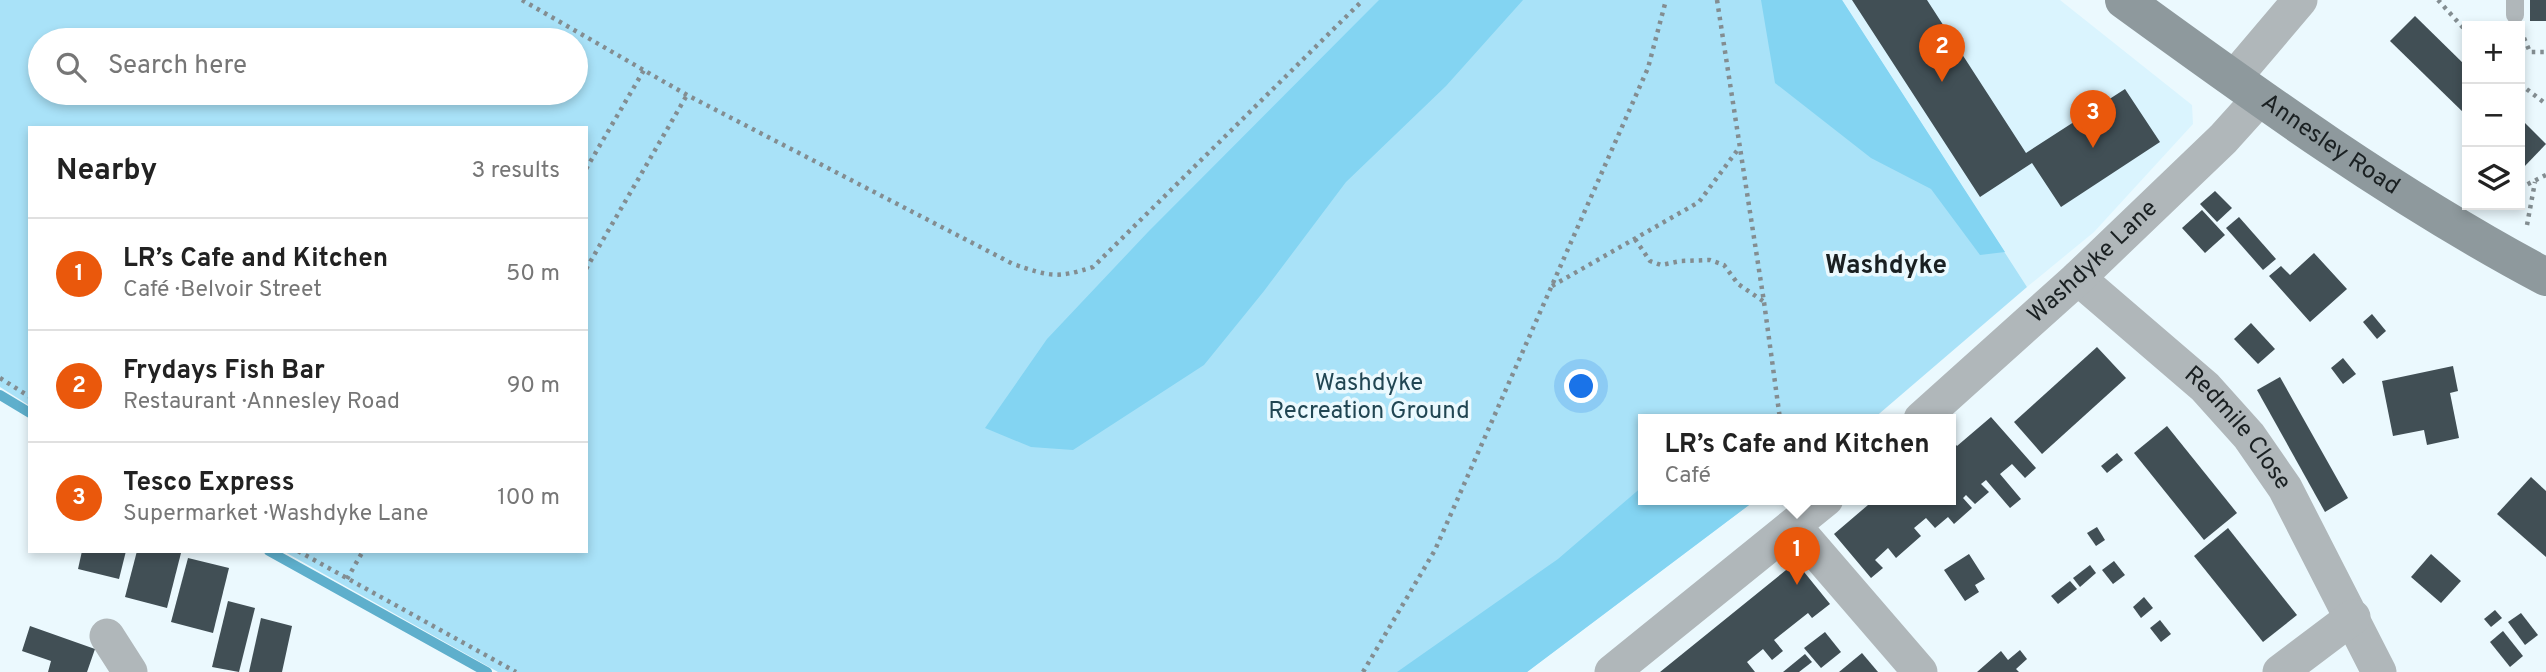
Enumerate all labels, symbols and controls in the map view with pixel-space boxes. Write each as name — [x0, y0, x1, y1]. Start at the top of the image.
map controls — [2462, 21, 2525, 210]
button: + — [2462, 21, 2525, 84]
pin: 2 — [1919, 24, 1965, 82]
search box — [28, 28, 588, 105]
icon: search — [52, 48, 90, 86]
text: Search here — [108, 50, 247, 83]
button: − — [2462, 84, 2525, 147]
street label: Annesley Road — [2255, 88, 2405, 202]
pin: 3 — [2070, 90, 2116, 148]
button: layers — [2462, 147, 2525, 210]
text: Nearby — [56, 153, 157, 190]
text: 3 results — [471, 157, 560, 186]
street label: Washdyke Lane — [2022, 194, 2165, 330]
text: LR’s Cafe and Kitchen — [123, 243, 388, 276]
district label: Washdyke — [1825, 250, 1947, 283]
text: 1 — [74, 260, 84, 289]
text: 50 m — [506, 260, 560, 289]
text: Café · Belvoir Street — [123, 276, 322, 305]
text: Frydays Fish Bar — [123, 355, 325, 388]
street label: Redmile Close — [2177, 360, 2297, 496]
park label: Washdyke Recreation Ground — [1268, 369, 1470, 427]
your location — [1564, 369, 1598, 403]
text: 2 — [72, 372, 86, 401]
text: 90 m — [507, 372, 560, 401]
text: Restaurant · Annesley Road — [123, 388, 400, 417]
popup — [1638, 414, 1956, 505]
text: LR’s Cafe and Kitchen — [1664, 429, 1930, 462]
text: Café — [1664, 462, 1711, 491]
text: Tesco Express — [123, 467, 295, 500]
text: 3 — [72, 484, 86, 513]
text: 100 m — [497, 484, 560, 513]
text: Supermarket · Washdyke Lane — [123, 500, 428, 529]
pin: 1 — [1774, 527, 1820, 585]

